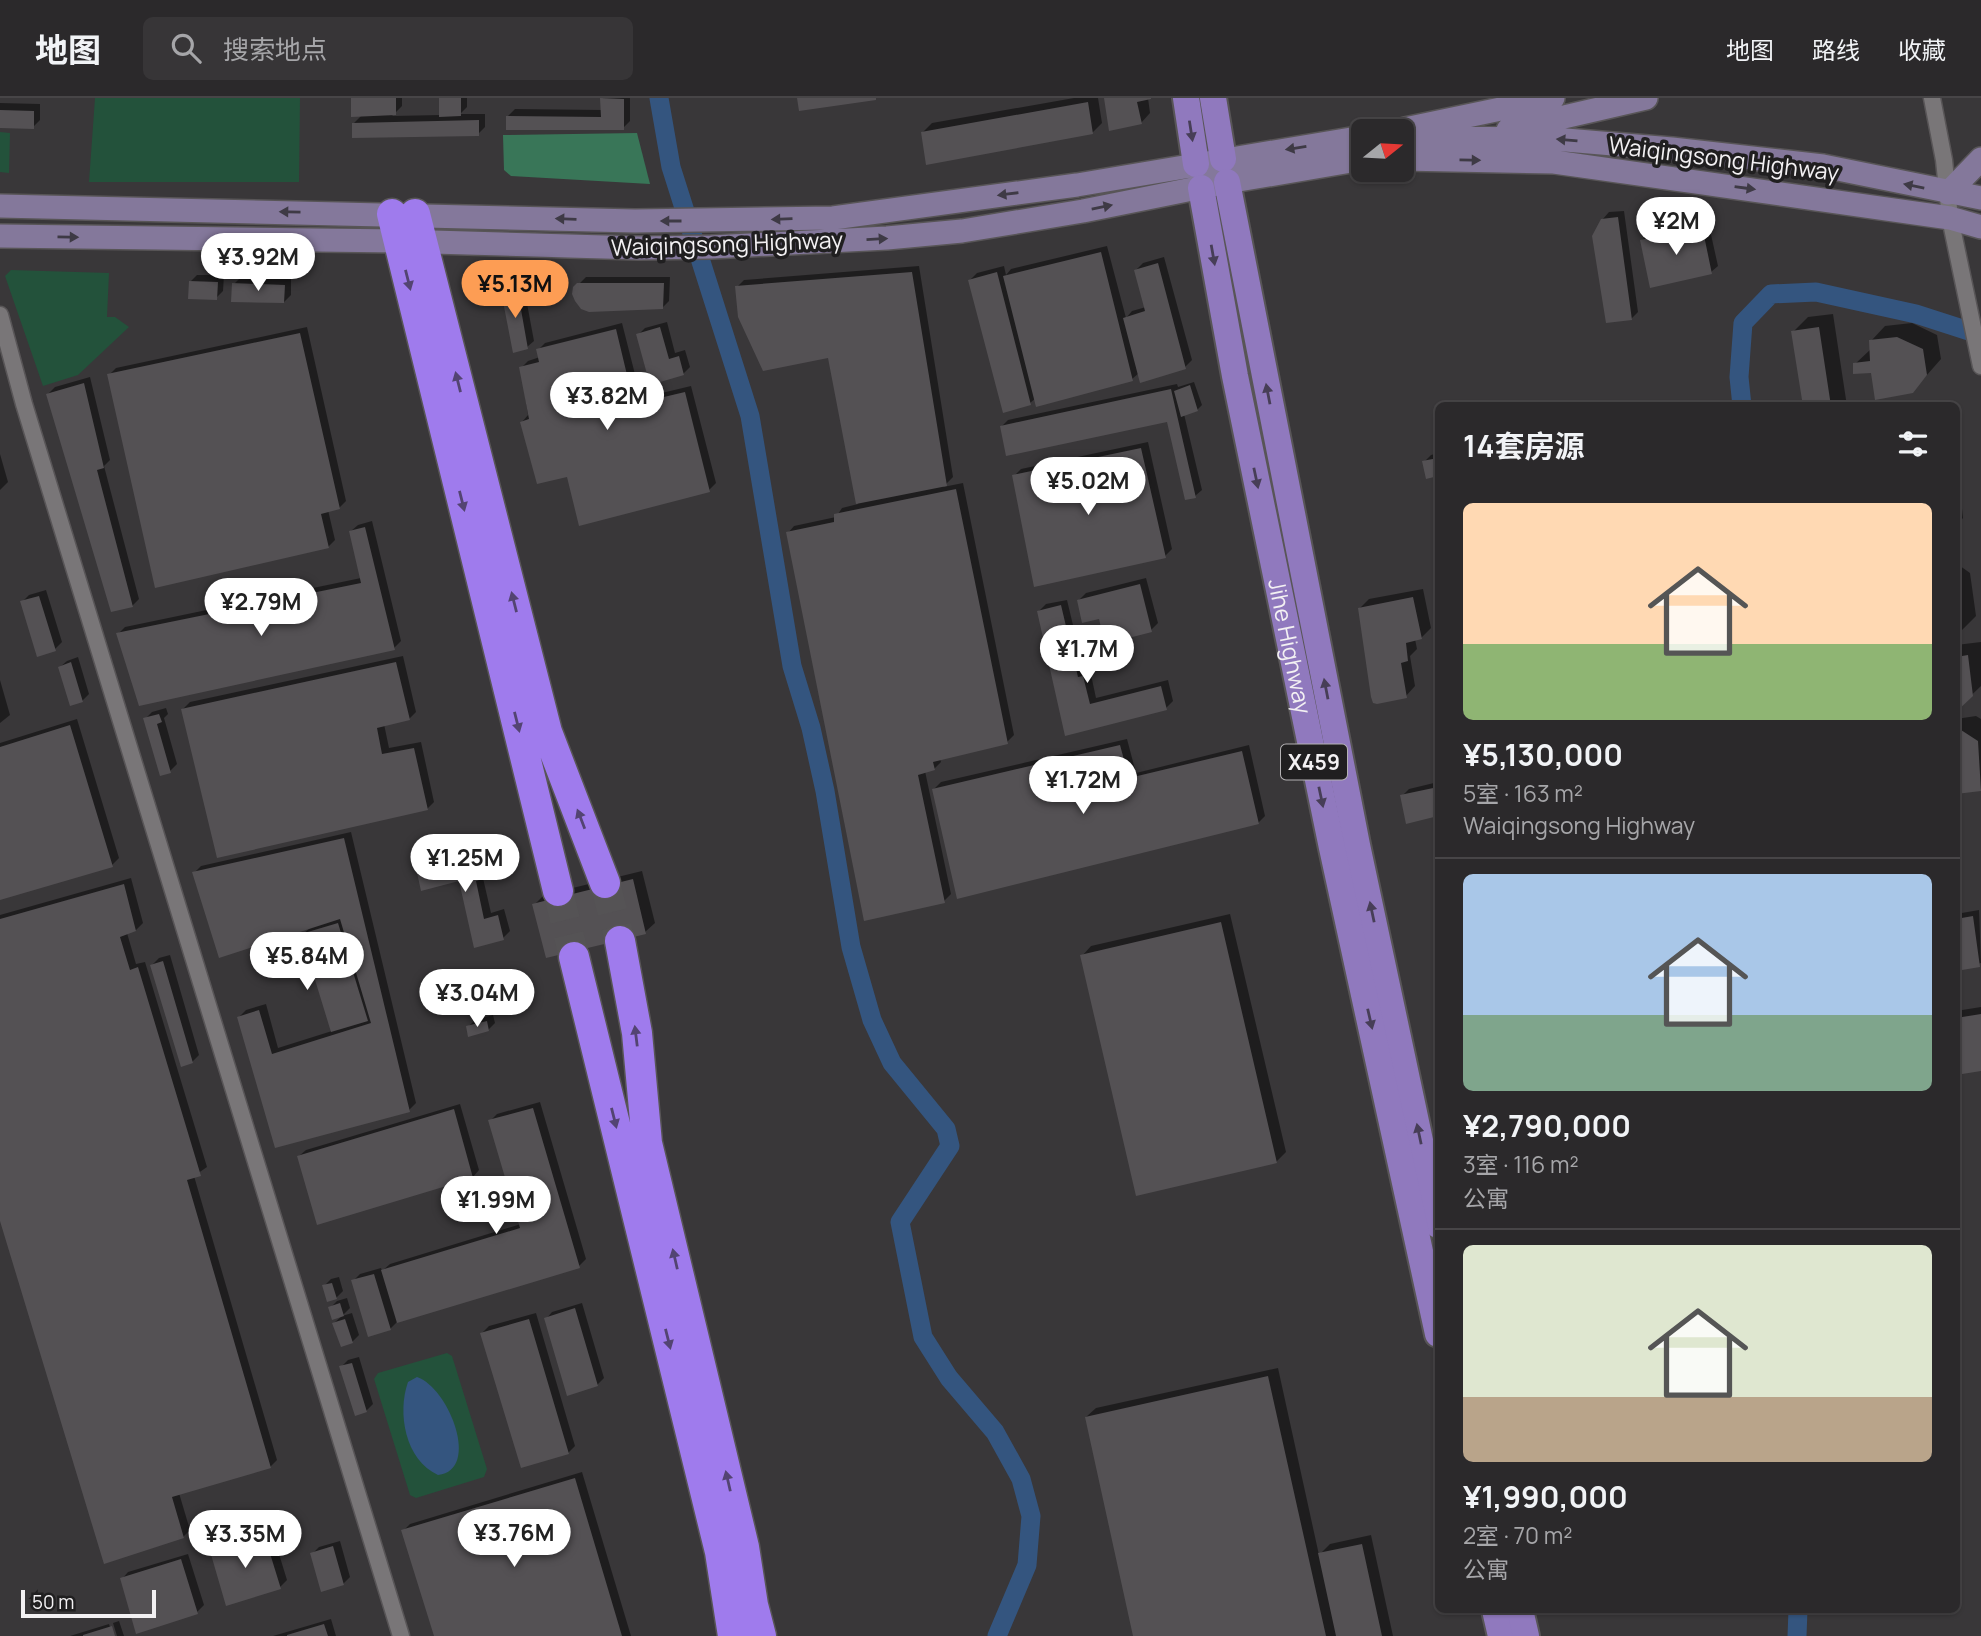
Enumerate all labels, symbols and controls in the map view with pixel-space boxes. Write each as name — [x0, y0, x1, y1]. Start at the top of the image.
search box — [143, 17, 633, 80]
text: 地图 — [35, 27, 101, 72]
icon: search — [167, 29, 205, 67]
text: 搜索地点 — [223, 31, 327, 67]
text: 地图 — [1726, 33, 1774, 66]
text: 路线 — [1812, 33, 1860, 66]
text: 收藏 — [1898, 33, 1946, 66]
north arrow — [1351, 119, 1414, 182]
map controls — [1351, 119, 1414, 182]
one-way arrow — [1186, 120, 1197, 142]
street label: Waiqingsong Highway — [1607, 128, 1841, 188]
one-way arrow — [1556, 134, 1578, 145]
one-way arrow — [1285, 143, 1307, 154]
one-way arrow — [1459, 154, 1481, 166]
one-way arrow — [1903, 180, 1925, 191]
one-way arrow — [1734, 183, 1756, 194]
one-way arrow — [997, 189, 1019, 200]
pin: ¥2M — [1642, 198, 1710, 257]
one-way arrow — [1091, 202, 1113, 213]
text: ¥2M — [1652, 204, 1700, 236]
one-way arrow — [279, 206, 301, 218]
one-way arrow — [555, 213, 577, 224]
one-way arrow — [771, 213, 793, 225]
one-way arrow — [660, 215, 682, 227]
street label: Waiqingsong Highway — [610, 223, 844, 263]
one-way arrow — [57, 231, 79, 243]
one-way arrow — [866, 233, 888, 244]
pin: ¥3.92M — [201, 234, 315, 293]
text: ¥3.92M — [217, 240, 299, 272]
one-way arrow — [1208, 244, 1219, 266]
pin: ¥5.13M — [458, 260, 572, 320]
text: ¥5.13M — [478, 267, 552, 299]
one-way arrow — [403, 270, 414, 292]
one-way arrow — [452, 371, 463, 393]
pin: ¥3.82M — [550, 372, 664, 432]
text: ¥3.82M — [566, 379, 648, 411]
one-way arrow — [1262, 382, 1273, 404]
text: 14套房源 — [1463, 425, 1584, 466]
icon: filters — [1894, 425, 1932, 463]
pin: ¥5.02M — [1031, 458, 1145, 517]
text: ¥5.02M — [1046, 464, 1130, 496]
one-way arrow — [1250, 467, 1261, 489]
one-way arrow — [457, 491, 468, 513]
icon: home — [1635, 548, 1761, 674]
street label: Jihe Highway — [1261, 576, 1320, 717]
pin: ¥2.79M — [204, 578, 318, 638]
text: ¥2.79M — [221, 585, 301, 617]
one-way arrow — [508, 591, 519, 613]
pin: ¥1.7M — [1038, 626, 1136, 685]
text: ¥1.7M — [1056, 632, 1118, 664]
one-way arrow — [1321, 678, 1332, 700]
one-way arrow — [512, 712, 523, 734]
text: ¥5,130,000 — [1463, 734, 1623, 775]
road number: X459 — [1281, 744, 1347, 780]
pin: ¥1.72M — [1026, 756, 1140, 816]
text: ¥1.72M — [1045, 763, 1121, 795]
text: 5室 · 163 m² — [1463, 777, 1583, 809]
one-way arrow — [1316, 786, 1327, 808]
one-way arrow — [575, 809, 586, 830]
text: Waiqingsong Highway — [1463, 809, 1695, 841]
pin: ¥1.25M — [408, 834, 522, 894]
text: ¥1.25M — [426, 841, 504, 873]
one-way arrow — [1366, 901, 1377, 923]
icon: home — [1635, 919, 1761, 1045]
pin: ¥5.84M — [250, 932, 364, 992]
text: ¥5.84M — [266, 939, 348, 971]
pin: ¥3.04M — [420, 970, 534, 1029]
text: ¥3.04M — [435, 976, 519, 1008]
one-way arrow — [1364, 1008, 1375, 1030]
one-way arrow — [631, 1025, 642, 1047]
text: ¥2,790,000 — [1463, 1105, 1631, 1146]
one-way arrow — [608, 1107, 619, 1129]
one-way arrow — [1414, 1123, 1425, 1145]
text: 3室 · 116 m² — [1463, 1148, 1579, 1180]
pin: ¥1.99M — [439, 1176, 553, 1236]
text: 公寓 — [1463, 1182, 1509, 1214]
text: ¥1.99M — [457, 1183, 535, 1215]
one-way arrow — [669, 1248, 680, 1270]
icon: home — [1635, 1290, 1761, 1416]
one-way arrow — [663, 1328, 674, 1350]
one-way arrow — [722, 1470, 733, 1492]
text: ¥1,990,000 — [1463, 1476, 1628, 1517]
pin: ¥3.35M — [188, 1510, 302, 1570]
pin: ¥3.76M — [457, 1510, 571, 1569]
text: ¥3.76M — [474, 1516, 554, 1548]
text: ¥3.35M — [205, 1517, 285, 1549]
text: 2室 · 70 m² — [1463, 1519, 1572, 1551]
text: 公寓 — [1463, 1553, 1509, 1585]
scale bar — [21, 1587, 156, 1619]
text: 50 m — [32, 1589, 74, 1615]

